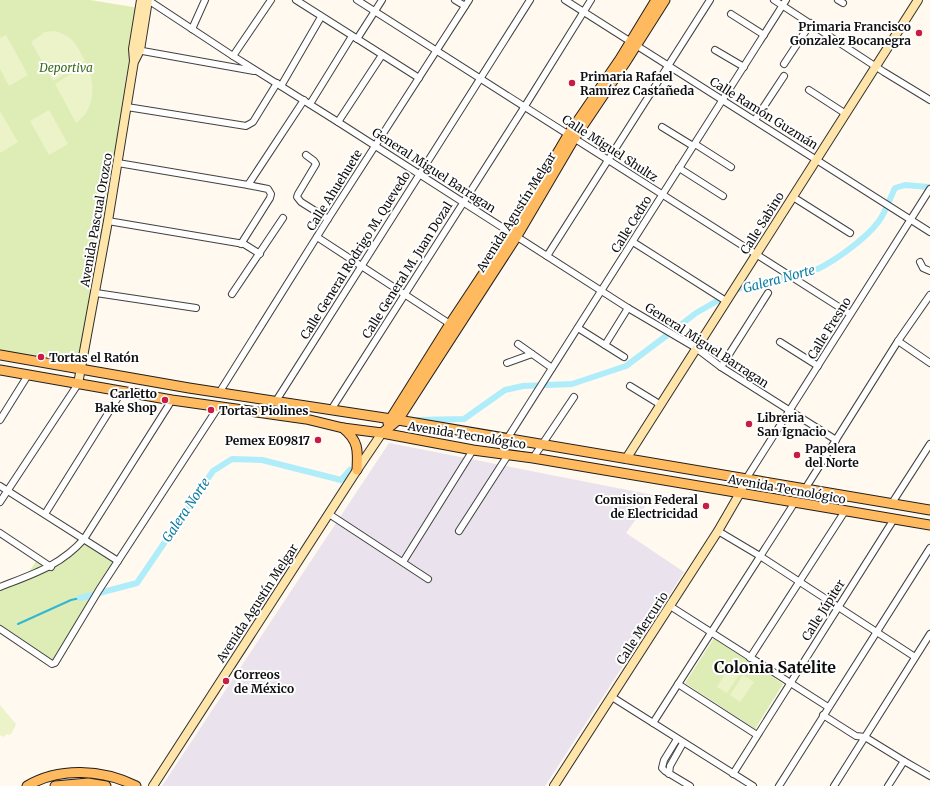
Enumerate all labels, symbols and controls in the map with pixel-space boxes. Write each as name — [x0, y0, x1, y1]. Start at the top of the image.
place label: Primaria Francisco Gonzalez Bocanegra — [790, 19, 911, 48]
marker: Primaria Francisco Gonzalez Bocanegra — [914, 28, 924, 38]
park label: Deportiva — [38, 60, 93, 75]
place label: Primaria Rafael Ramírez Castañeda — [580, 69, 694, 98]
street label: Calle Ramón Guzmán — [707, 74, 821, 152]
marker: Primaria Rafael Ramírez Castañeda — [567, 78, 577, 88]
street label: Calle Miguel Shultz — [559, 111, 661, 185]
street label: General Miguel Barragan — [369, 124, 499, 216]
street label: Calle Ahuehuete — [303, 147, 365, 233]
street label: Avenida Agustín Melgar — [472, 149, 559, 275]
street label: Avenida Pascual Orozco — [77, 152, 115, 289]
street label: Calle General Rodrigo M. Quevedo — [297, 168, 413, 342]
street label: Calle Sabino — [737, 189, 787, 257]
street label: Calle Cedro — [608, 193, 654, 255]
street label: Calle General M. Juan Dozal — [359, 199, 455, 341]
water label: Galera Norte — [741, 261, 817, 297]
street label: Calle Fresno — [804, 294, 854, 362]
street label: General Miguel Barragan — [642, 299, 772, 391]
place label: Tortas el Ratón — [49, 350, 139, 365]
marker: Tortas el Ratón — [36, 352, 46, 362]
place label: Carletto Bake Shop — [95, 386, 157, 415]
marker: Carletto Bake Shop — [160, 395, 170, 405]
place label: Tortas Piolines — [219, 403, 309, 418]
marker: Tortas Piolines — [206, 405, 216, 415]
place label: Libreria San Ignacio — [757, 410, 826, 439]
street label: Avenida Tecnológico — [406, 418, 527, 452]
marker: Libreria San Ignacio — [744, 419, 754, 429]
place label: Pemex E09817 — [225, 433, 310, 448]
marker: Pemex E09817 — [313, 435, 323, 445]
place label: Papelera del Norte — [805, 441, 859, 470]
marker: Papelera del Norte — [792, 450, 802, 460]
street label: Avenida Tecnológico — [726, 471, 847, 507]
water label: Galera Norte — [158, 474, 214, 545]
place label: Comision Federal de Electricidad — [595, 492, 699, 521]
marker: Comision Federal de Electricidad — [701, 501, 711, 511]
street label: Avenida Agustín Melgar — [213, 540, 301, 666]
street label: Calle Júpiter — [798, 576, 848, 643]
street label: Calle Mercurio — [613, 589, 671, 667]
district label: Colonia Satelite — [714, 657, 836, 677]
place label: Correos de México — [234, 667, 294, 696]
marker: Correos de México — [221, 676, 231, 686]

